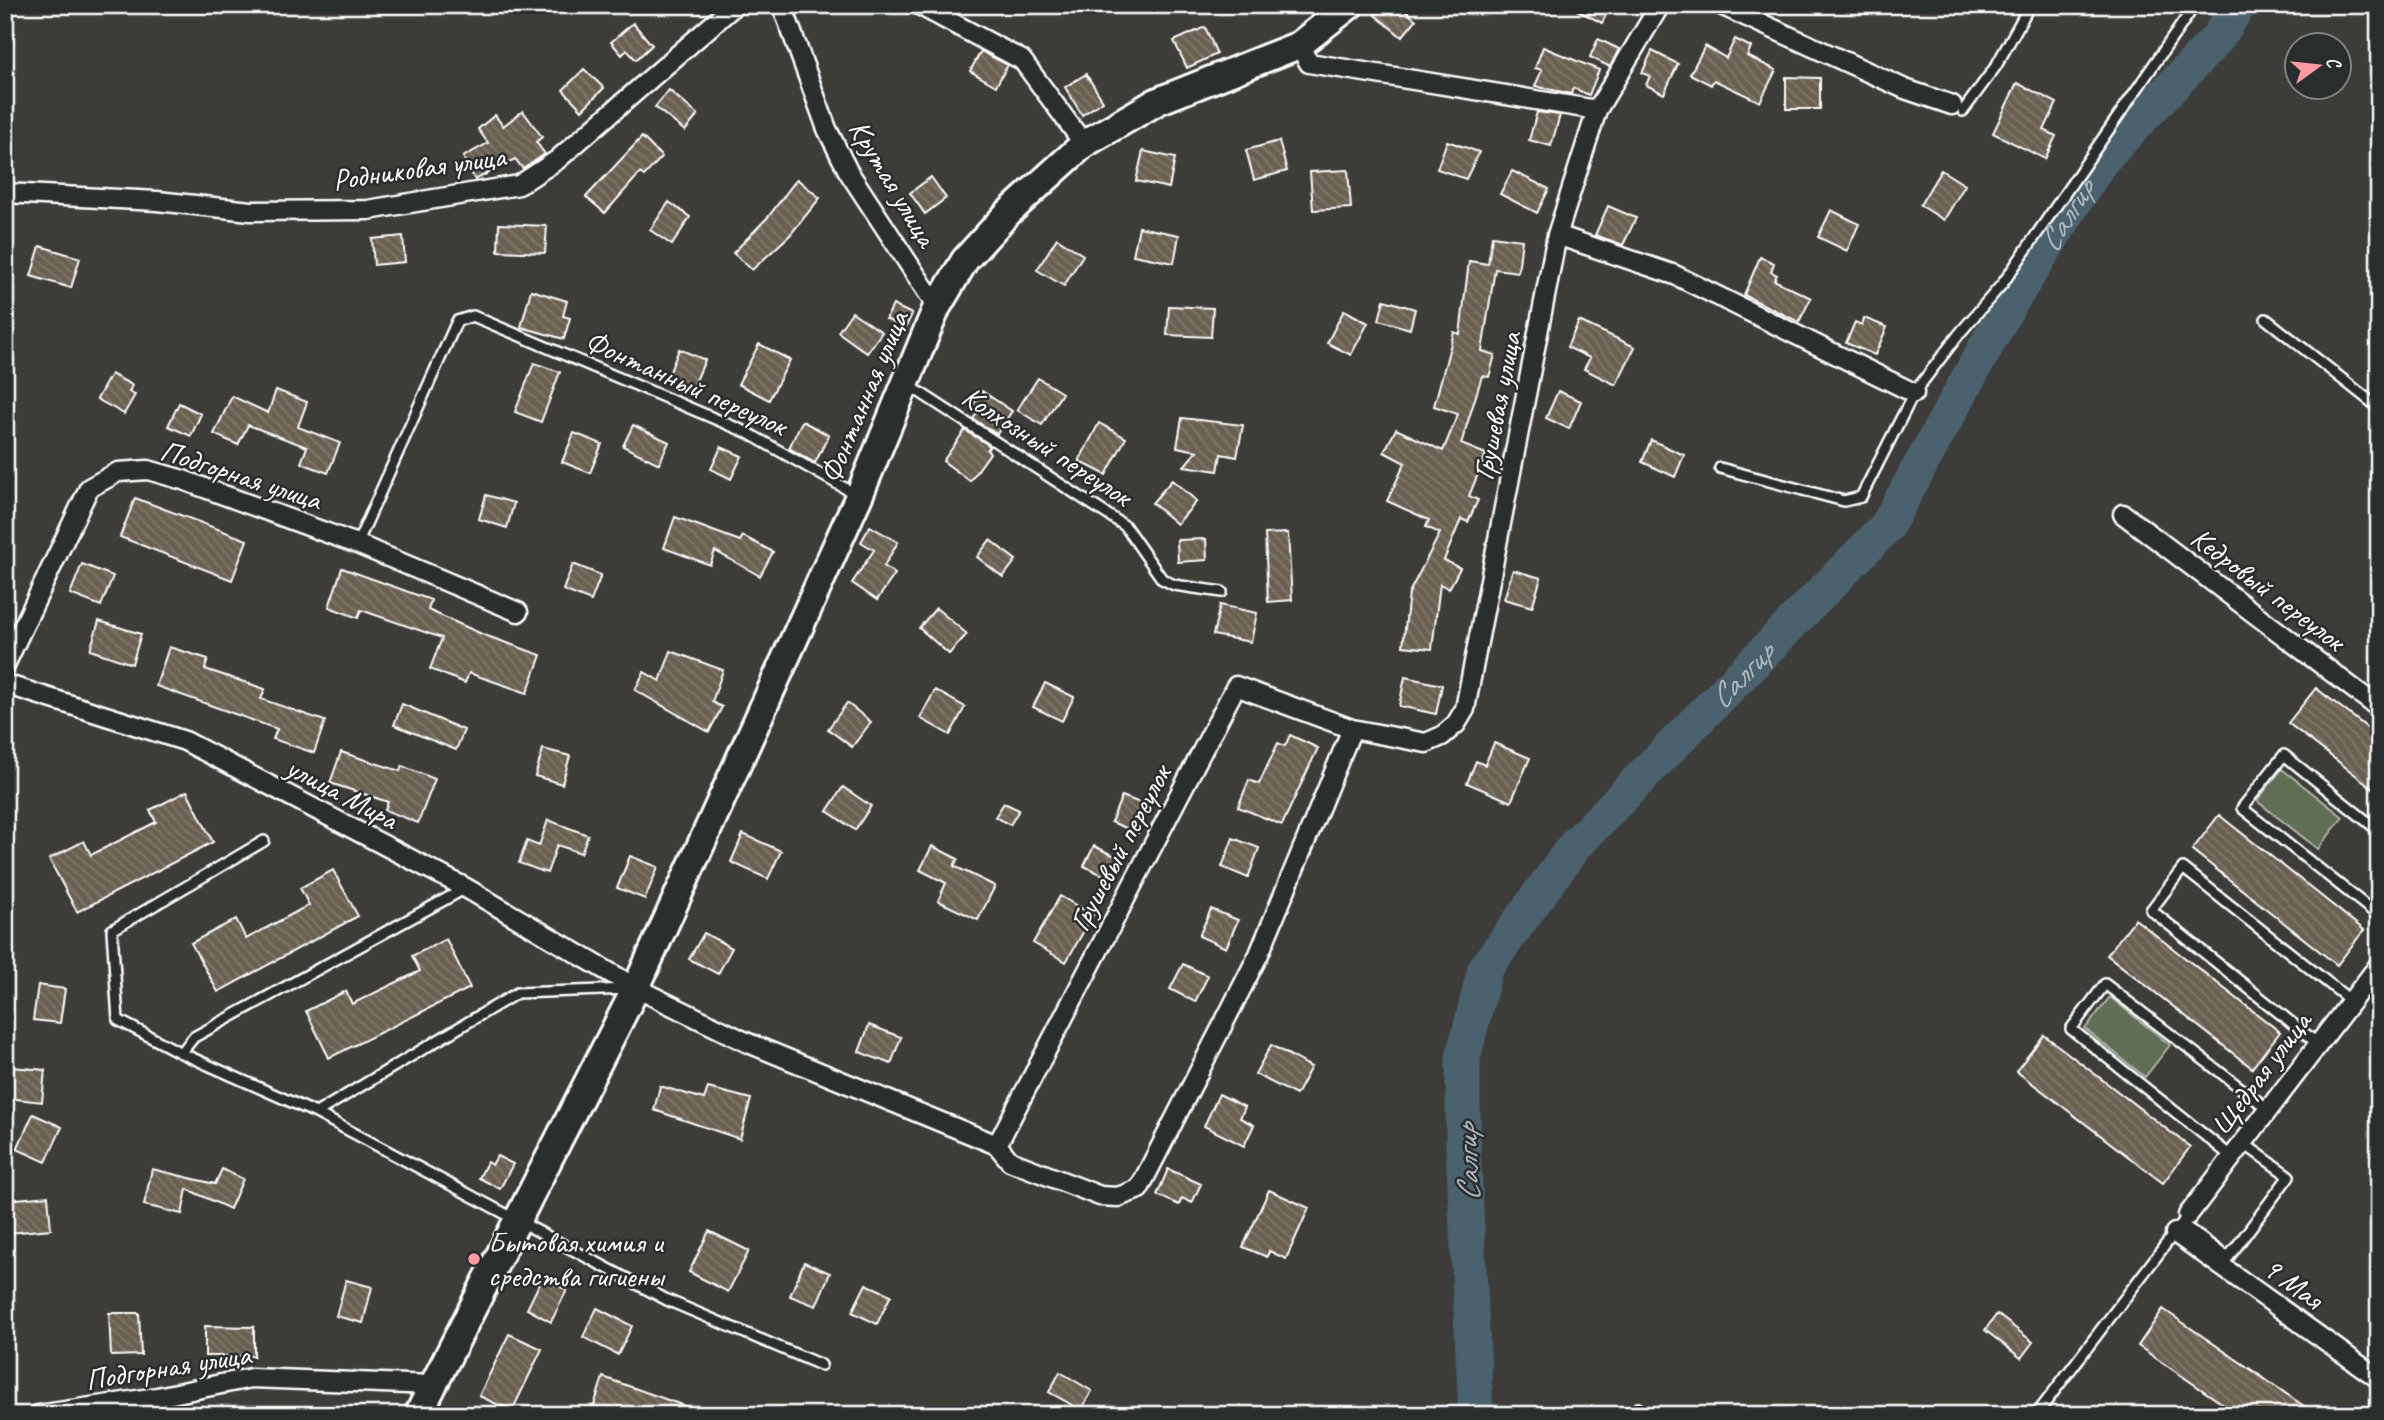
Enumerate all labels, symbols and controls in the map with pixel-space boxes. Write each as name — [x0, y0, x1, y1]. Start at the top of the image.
north arrow — [2282, 32, 2352, 102]
text: С — [2321, 54, 2347, 72]
street label: Крутая улица — [840, 113, 947, 256]
street label: Родниковая улица — [330, 137, 510, 199]
water label: Салгир — [2029, 169, 2106, 259]
street label: Фонтанная улица — [811, 304, 918, 489]
street label: Фонтанный переулок — [579, 322, 795, 446]
street label: Грушевая улица — [1464, 327, 1530, 483]
street label: Колхозный переулок — [955, 377, 1141, 516]
street label: Подгорная улица — [156, 431, 328, 519]
street label: Кедровый переулок — [2183, 519, 2355, 661]
water label: Салгир — [1700, 631, 1786, 717]
street label: улица Мира — [278, 747, 406, 839]
street label: Грушевый переулок — [1060, 756, 1181, 937]
street label: Щедрая улица — [2203, 1002, 2321, 1142]
water label: Салгир — [1446, 1120, 1489, 1202]
place label: Бытовая химия и средства гигиены — [488, 1223, 666, 1295]
street label: 9 Мая — [2256, 1249, 2333, 1319]
marker: Бытовая химия и средства гигиены — [466, 1251, 482, 1267]
street label: Подгорная улица — [83, 1335, 255, 1399]

